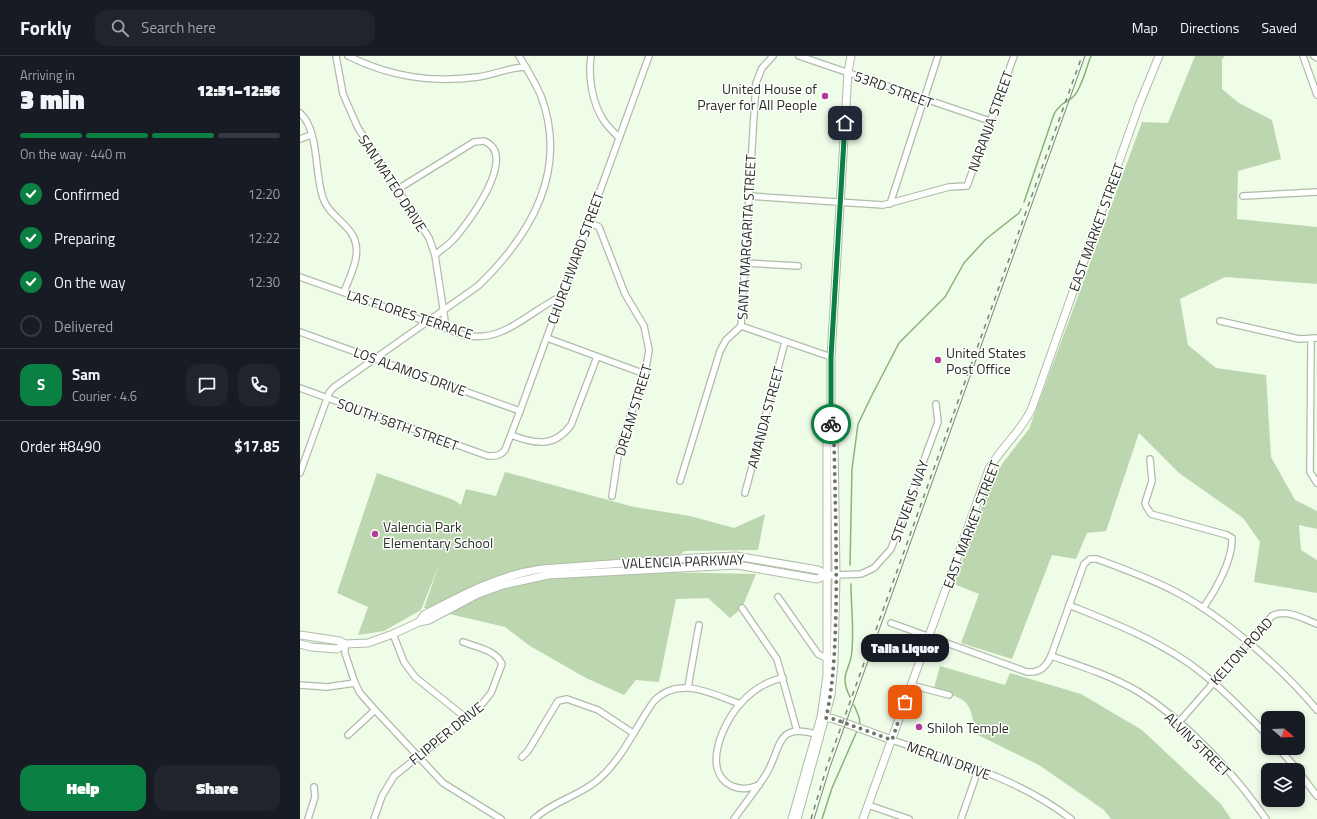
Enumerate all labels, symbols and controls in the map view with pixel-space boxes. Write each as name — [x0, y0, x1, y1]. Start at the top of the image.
search box — [95, 10, 375, 46]
text: Forkly — [20, 13, 71, 42]
text: Search here — [141, 16, 216, 39]
icon: search — [109, 17, 131, 39]
text: Map — [1132, 17, 1158, 38]
text: Directions — [1180, 17, 1239, 38]
text: Saved — [1261, 17, 1297, 38]
text: Arriving in — [20, 65, 75, 85]
street label: 53RD STREET — [851, 65, 937, 113]
street label: NARANJA STREET — [962, 67, 1018, 174]
place label: United House of Prayer for All People — [697, 78, 817, 115]
text: 12:51–12:56 — [197, 79, 280, 102]
text: 3 min — [20, 80, 85, 119]
marker: United House of Prayer for All People — [820, 91, 830, 101]
pin — [828, 106, 862, 140]
icon: home — [834, 112, 856, 134]
street label: SAN MATEO DRIVE — [354, 130, 432, 236]
text: On the way · 440 m — [20, 144, 126, 164]
street label: SANTA MARGARITA STREET — [731, 153, 761, 320]
street label: EAST MARKET STREET — [1063, 159, 1129, 294]
icon: check — [20, 183, 42, 205]
text: Confirmed — [54, 183, 119, 206]
text: 12:20 — [248, 184, 280, 204]
street label: CHURCHWARD STREET — [541, 188, 609, 327]
icon: check — [20, 227, 42, 249]
text: Preparing — [54, 227, 115, 250]
text: 12:22 — [248, 228, 280, 248]
icon: check — [20, 271, 42, 293]
text: On the way — [54, 271, 126, 294]
text: 12:30 — [248, 272, 280, 292]
street label: LAS FLORES TERRACE — [344, 284, 476, 344]
text: Delivered — [54, 315, 113, 338]
street label: LOS ALAMOS DRIVE — [351, 341, 469, 401]
place label: United States Post Office — [946, 342, 1026, 379]
marker: United States Post Office — [933, 355, 943, 365]
street label: DREAM STREET — [609, 361, 657, 459]
text: Sam — [72, 363, 100, 386]
street label: AMANDA STREET — [741, 363, 789, 470]
button: chat — [186, 364, 228, 406]
button: phone — [238, 364, 280, 406]
text: S — [37, 373, 45, 396]
text: Courier · 4.6 — [72, 386, 137, 406]
street label: SOUTH 58TH STREET — [334, 392, 462, 456]
courier — [811, 404, 851, 444]
icon: bike — [820, 413, 842, 435]
text: Order #8490 — [20, 435, 101, 458]
text: $17.85 — [234, 435, 280, 458]
street label: EAST MARKET STREET — [937, 456, 1005, 591]
street label: STEVENS WAY — [884, 457, 934, 545]
place label: Valencia Park Elementary School — [383, 516, 493, 553]
marker: Valencia Park Elementary School — [370, 529, 380, 539]
street label: VALENCIA PARKWAY — [621, 548, 745, 574]
street label: KELTON ROAD — [1205, 612, 1277, 690]
callout: Talia Liquor — [861, 634, 949, 662]
text: Talia Liquor — [871, 638, 939, 658]
pin — [888, 685, 922, 719]
icon: bag — [894, 691, 916, 713]
street label: FLIPPER DRIVE — [404, 696, 488, 770]
street label: ALVIN STREET — [1160, 707, 1236, 781]
north arrow — [1261, 711, 1305, 755]
map controls — [1261, 711, 1305, 807]
place label: Shiloh Temple — [927, 717, 1009, 738]
marker: Shiloh Temple — [914, 722, 924, 732]
street label: MERLIN DRIVE — [904, 735, 994, 785]
button: layers — [1261, 763, 1305, 807]
button: Help — [20, 765, 146, 811]
button: Share — [154, 765, 280, 811]

